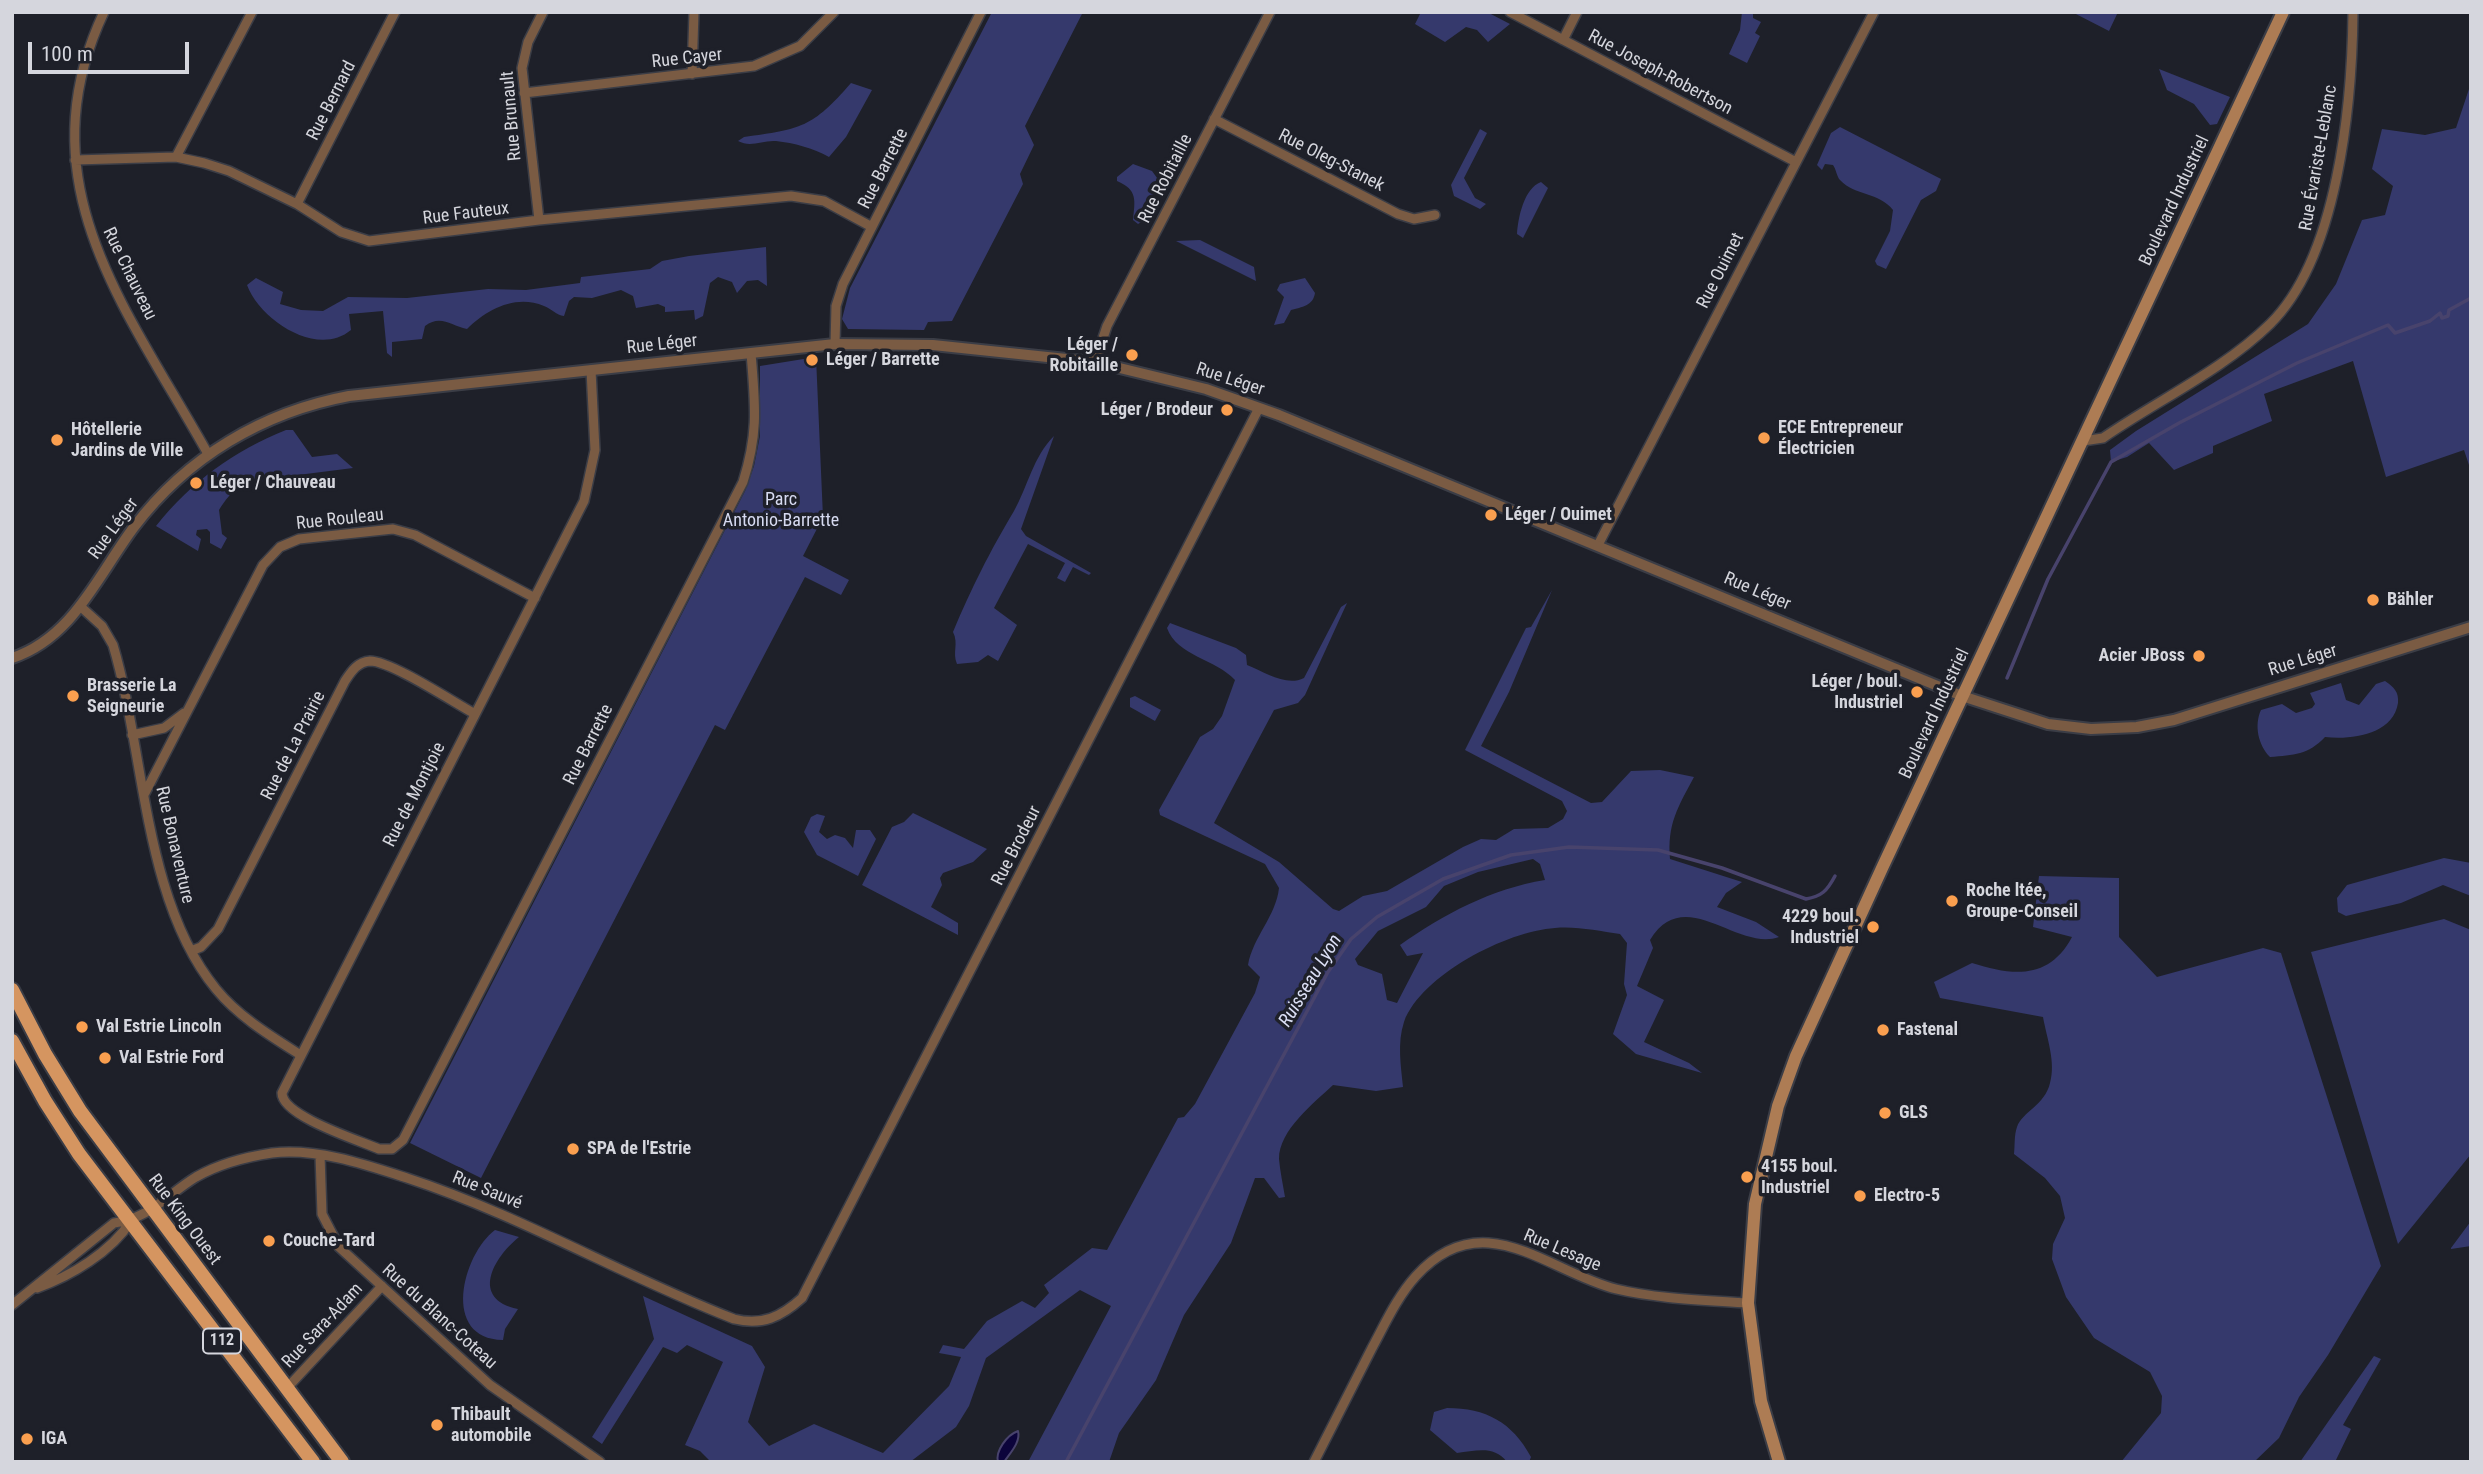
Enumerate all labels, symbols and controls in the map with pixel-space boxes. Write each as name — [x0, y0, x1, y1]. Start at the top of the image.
street label: Rue Joseph-Robertson — [1584, 26, 1736, 120]
scale bar — [32, 28, 192, 72]
text: 100 m — [41, 42, 93, 66]
street label: Rue Cayer — [651, 45, 723, 73]
street label: Rue Bernard — [303, 58, 361, 144]
street label: Rue Brunault — [497, 70, 527, 162]
street label: Rue Évariste-Leblanc — [2296, 84, 2342, 232]
street label: Rue Barrette — [854, 125, 914, 213]
street label: Rue Oleg-Stanek — [1274, 125, 1388, 197]
street label: Rue Robitaille — [1134, 131, 1198, 227]
street label: Boulevard Industriel — [2135, 132, 2215, 270]
street label: Rue Fauteux — [422, 198, 510, 230]
street label: Rue Chauveau — [97, 224, 161, 324]
street label: Rue Ouimet — [1693, 230, 1749, 312]
street label: Rue Léger — [626, 331, 698, 359]
place label: Léger / Robitaille — [1049, 334, 1118, 376]
marker: Léger / Robitaille — [1124, 347, 1140, 363]
place label: Léger / Barrette — [826, 349, 940, 371]
marker: Léger / Barrette — [804, 352, 820, 368]
street label: Rue Léger — [1193, 359, 1267, 401]
place label: Léger / Brodeur — [1101, 399, 1213, 421]
marker: Léger / Brodeur — [1219, 402, 1235, 418]
place label: ECE Entrepreneur Électricien — [1778, 417, 1903, 460]
place label: Hôtellerie Jardins de Ville — [71, 419, 183, 462]
marker: ECE Entrepreneur Électricien — [1756, 430, 1772, 446]
marker: Hôtellerie Jardins de Ville — [49, 432, 65, 448]
place label: Léger / Chauveau — [210, 472, 335, 494]
marker: Léger / Chauveau — [188, 475, 204, 491]
park label: Parc Antonio-Barrette — [723, 489, 839, 532]
street label: Rue Léger — [85, 494, 143, 564]
place label: Léger / Ouimet — [1505, 504, 1612, 526]
street label: Rue Rouleau — [295, 505, 385, 535]
marker: Léger / Ouimet — [1483, 507, 1499, 523]
street label: Rue Léger — [1720, 568, 1794, 616]
place label: Bähler — [2387, 589, 2434, 611]
marker: Bähler — [2365, 592, 2381, 608]
street label: Rue Léger — [2266, 640, 2340, 682]
street label: Boulevard Industriel — [1895, 645, 1975, 783]
place label: Acier JBoss — [2098, 645, 2185, 667]
marker: Acier JBoss — [2191, 648, 2207, 664]
place label: Léger / boul. Industriel — [1811, 671, 1903, 714]
place label: Brasserie La Seigneurie — [87, 675, 177, 718]
marker: Léger / boul. Industriel — [1909, 684, 1925, 700]
marker: Brasserie La Seigneurie — [65, 688, 81, 704]
street label: Rue de La Prairie — [257, 688, 331, 804]
street label: Rue Barrette — [559, 701, 619, 789]
street label: Rue de Montjoie — [379, 739, 451, 851]
street label: Rue Bonaventure — [150, 784, 198, 906]
street label: Rue Brodeur — [988, 803, 1046, 889]
place label: Roche ltée, Groupe-Conseil — [1966, 880, 2078, 922]
marker: Roche ltée, Groupe-Conseil — [1944, 893, 1960, 909]
place label: 4229 boul. Industriel — [1782, 906, 1859, 948]
marker: 4229 boul. Industriel — [1865, 919, 1881, 935]
water label: Ruisseau Lyon — [1275, 931, 1347, 1031]
place label: Val Estrie Lincoln — [96, 1016, 222, 1038]
marker: Val Estrie Lincoln — [74, 1019, 90, 1035]
place label: Fastenal — [1897, 1019, 1958, 1041]
marker: Fastenal — [1875, 1022, 1891, 1038]
place label: Val Estrie Ford — [119, 1047, 224, 1069]
marker: Val Estrie Ford — [97, 1050, 113, 1066]
place label: GLS — [1899, 1102, 1928, 1124]
marker: GLS — [1877, 1105, 1893, 1121]
place label: SPA de l'Estrie — [587, 1138, 691, 1160]
marker: SPA de l'Estrie — [565, 1141, 581, 1157]
place label: 4155 boul. Industriel — [1761, 1156, 1838, 1198]
street label: Rue Sauvé — [449, 1167, 525, 1215]
marker: 4155 boul. Industriel — [1739, 1169, 1755, 1185]
street label: Rue King Ouest — [143, 1170, 225, 1270]
place label: Electro-5 — [1874, 1185, 1940, 1207]
marker: Electro-5 — [1852, 1188, 1868, 1204]
street label: Rue Lesage — [1520, 1225, 1604, 1277]
place label: Couche-Tard — [283, 1230, 375, 1252]
marker: Couche-Tard — [261, 1233, 277, 1249]
street label: Rue du Blanc-Coteau — [377, 1260, 501, 1374]
street label: Rue Sara-Adam — [278, 1279, 368, 1373]
road number: 112 — [203, 1329, 241, 1354]
place label: Thibault automobile — [451, 1404, 531, 1446]
marker: Thibault automobile — [429, 1417, 445, 1433]
place label: IGA — [41, 1428, 67, 1450]
marker: IGA — [19, 1431, 35, 1447]

